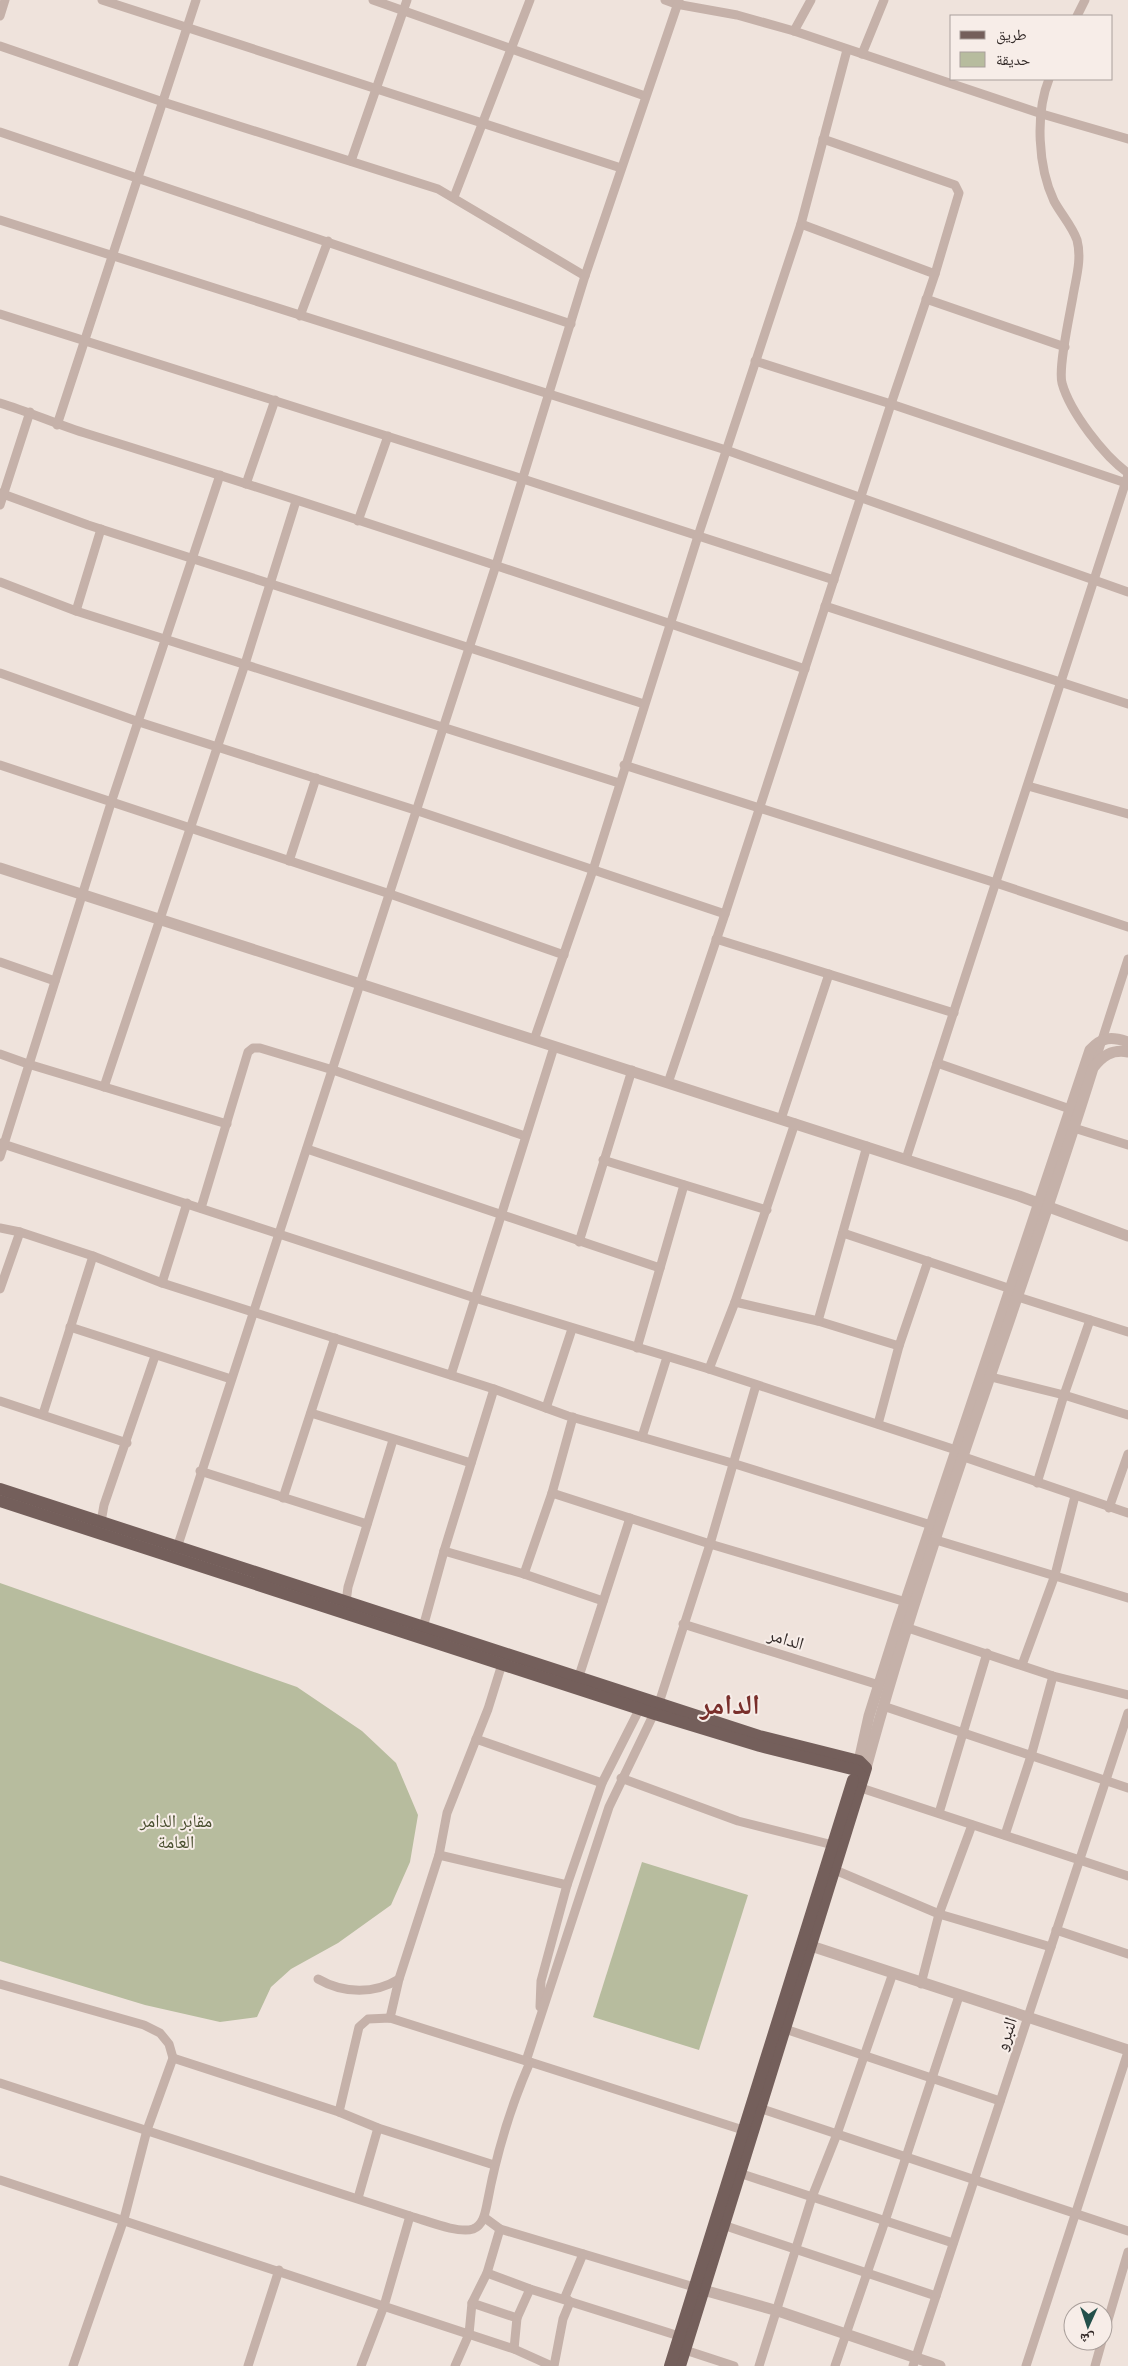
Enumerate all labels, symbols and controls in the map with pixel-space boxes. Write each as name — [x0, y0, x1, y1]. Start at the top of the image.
legend — [950, 15, 1113, 80]
text: طريق — [996, 27, 1027, 46]
text: حديقة — [996, 52, 1031, 71]
street label: الدامر — [764, 1624, 806, 1657]
district label: الدامر — [699, 1689, 760, 1725]
park label: مقابر الدامر العامة — [139, 1811, 212, 1855]
street label: النبرو — [991, 2015, 1024, 2054]
north arrow — [1063, 2301, 1113, 2351]
text: ش — [1079, 2329, 1095, 2346]

